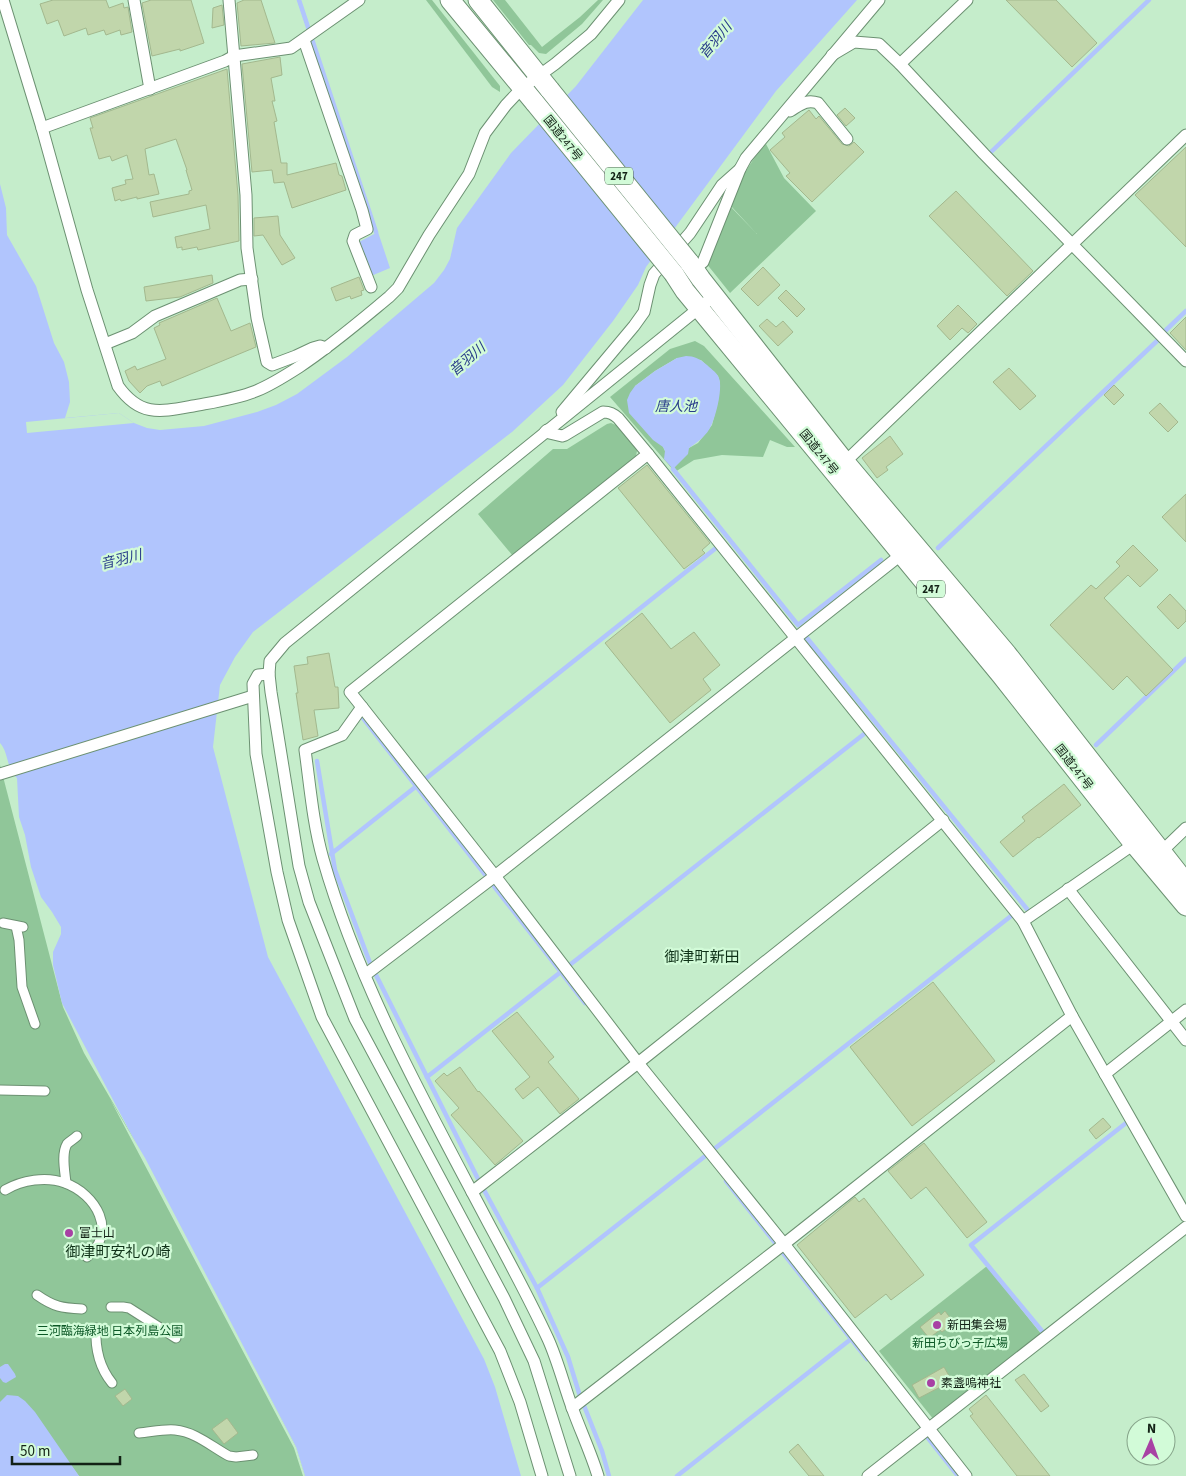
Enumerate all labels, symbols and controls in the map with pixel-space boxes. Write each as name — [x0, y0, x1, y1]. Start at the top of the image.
water label: 音羽川 — [695, 17, 738, 63]
street label: 国道247号 — [539, 112, 586, 165]
road number: 247 — [605, 168, 633, 185]
water label: 音羽川 — [445, 337, 492, 381]
water label: 唐人池 — [655, 397, 699, 417]
street label: 国道247号 — [795, 426, 842, 479]
water label: 音羽川 — [98, 545, 146, 575]
road number: 247 — [917, 580, 945, 598]
street label: 国道247号 — [1050, 741, 1097, 794]
district label: 御津町新田 — [664, 947, 740, 968]
place label: 富士山 — [79, 1225, 115, 1242]
marker: 富士山 — [63, 1227, 75, 1239]
district label: 御津町安礼の崎 — [65, 1242, 171, 1263]
place label: 新田集会場 — [947, 1317, 1007, 1334]
marker: 新田集会場 — [931, 1319, 943, 1331]
park label: 三河臨海緑地 日本列島公園 — [37, 1323, 183, 1340]
park label: 新田ちびっ子広場 — [912, 1335, 1008, 1352]
place label: 素盞嗚神社 — [941, 1375, 1001, 1392]
marker: 素盞嗚神社 — [925, 1377, 937, 1389]
north arrow — [1126, 1416, 1176, 1466]
text: N — [1146, 1419, 1156, 1439]
scale bar — [12, 1434, 120, 1466]
text: 50 m — [20, 1441, 50, 1462]

